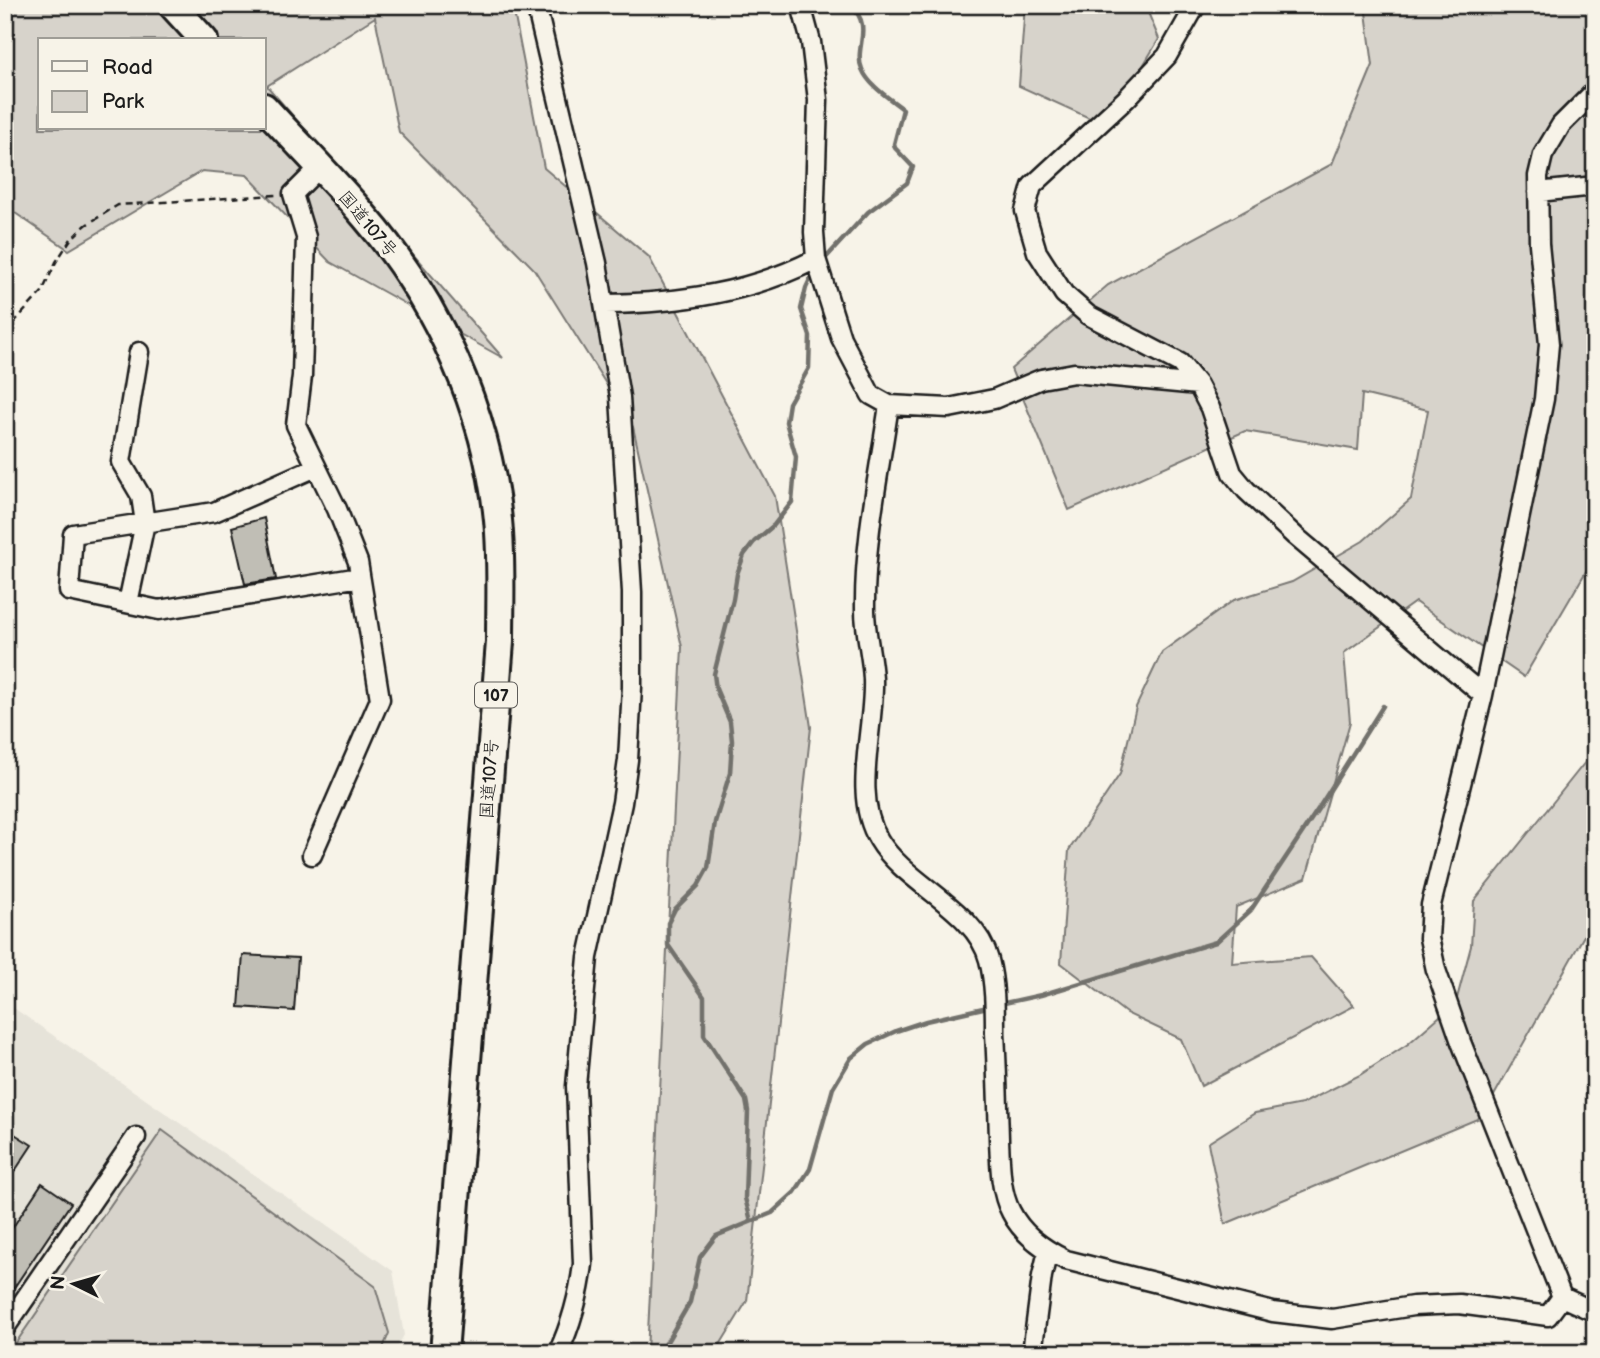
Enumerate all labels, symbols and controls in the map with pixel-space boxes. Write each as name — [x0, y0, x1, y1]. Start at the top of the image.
legend — [38, 38, 266, 130]
text: Road — [102, 55, 153, 80]
text: Park — [102, 89, 145, 114]
street label: 国道107号 — [334, 187, 401, 262]
road number: 107 — [475, 682, 517, 708]
street label: 国道107号 — [476, 738, 503, 820]
north arrow — [38, 1250, 108, 1320]
text: N — [46, 1275, 71, 1291]

